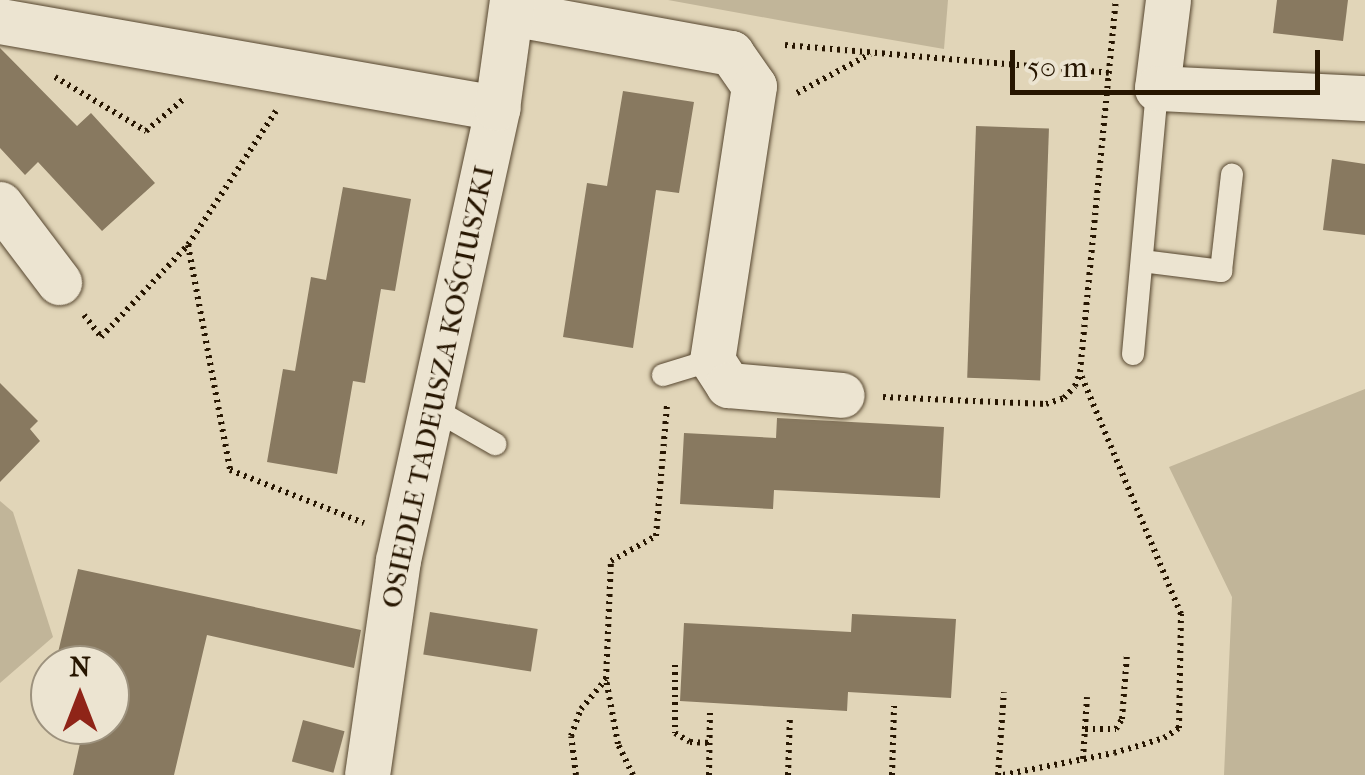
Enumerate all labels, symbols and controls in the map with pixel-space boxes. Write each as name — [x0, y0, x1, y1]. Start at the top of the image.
scale bar — [1015, 30, 1325, 92]
text: 50 m — [1027, 50, 1088, 85]
street label: OSIEDLE TADEUSZA KOŚCIUSZKI — [375, 163, 501, 611]
north arrow — [30, 645, 130, 745]
text: N — [69, 650, 91, 683]

